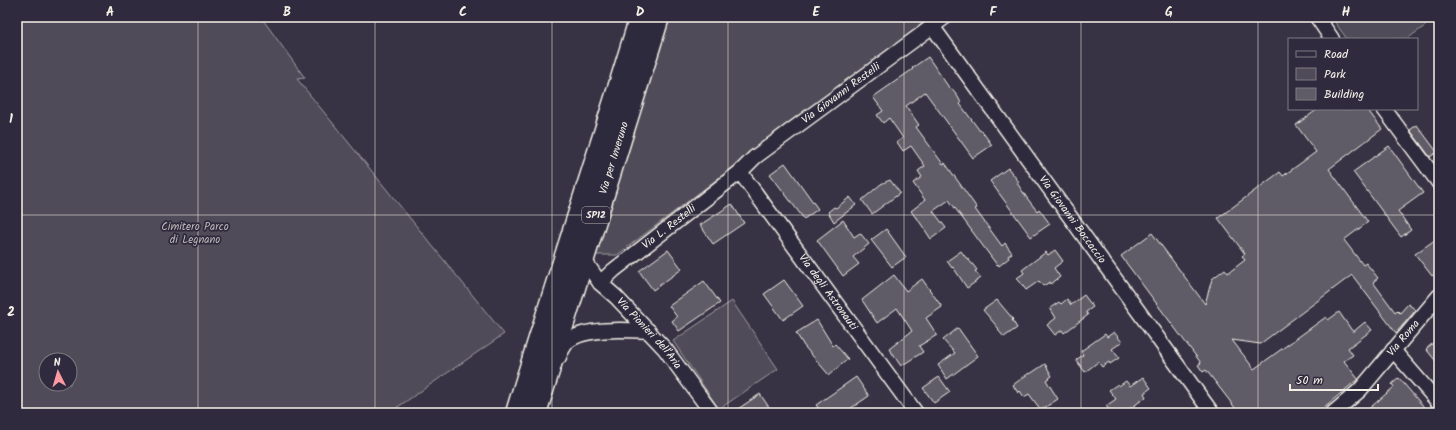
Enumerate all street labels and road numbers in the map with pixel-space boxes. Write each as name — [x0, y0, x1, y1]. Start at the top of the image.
street label: Via Giovanni Restelli — [798, 58, 885, 129]
street label: Via per Inveruno — [594, 119, 634, 197]
street label: Via Giovanni Boccaccio — [1034, 172, 1110, 268]
street label: Via L. Restelli — [638, 200, 700, 254]
road number: SP12 — [582, 207, 610, 223]
street label: Via degli Astronauti — [794, 250, 862, 335]
street label: Via Pionieri dell'Aria — [612, 293, 686, 373]
street label: Via Roma — [1383, 316, 1424, 361]

